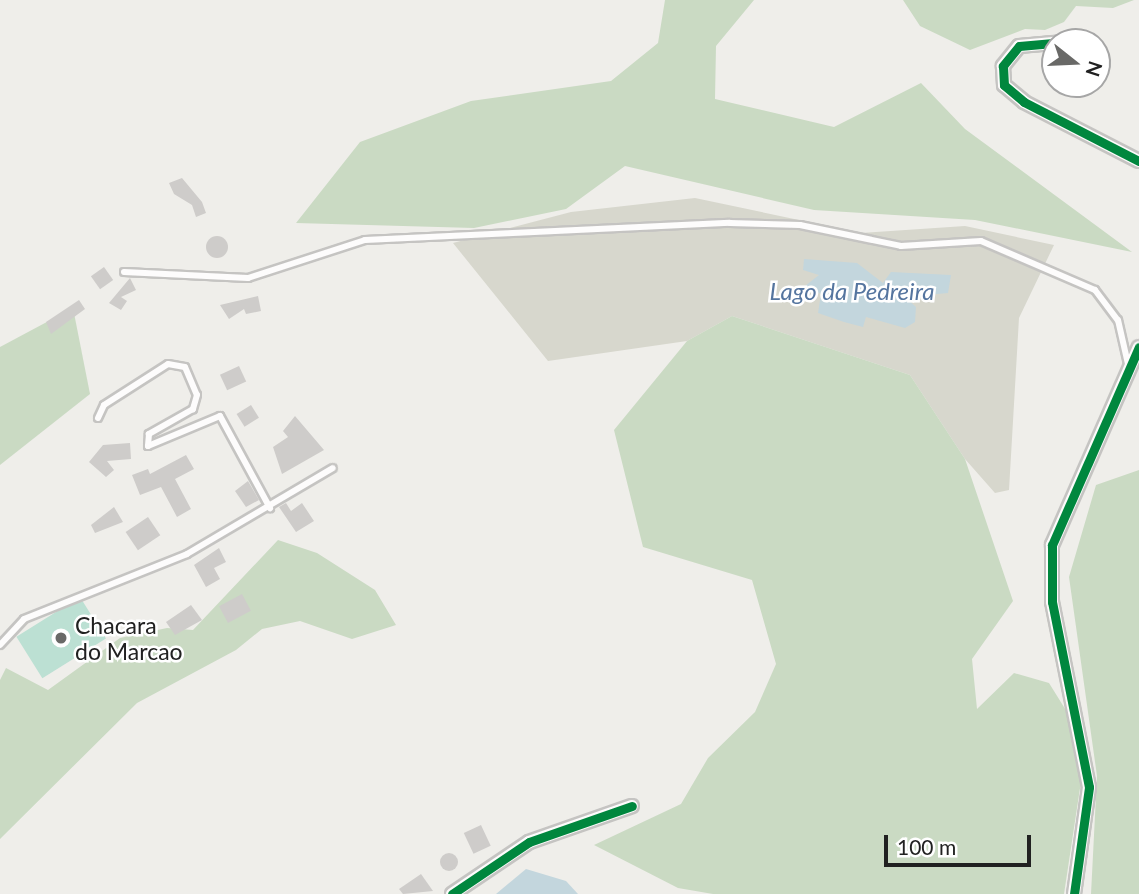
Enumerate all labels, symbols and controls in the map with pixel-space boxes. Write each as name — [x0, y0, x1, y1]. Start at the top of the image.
north arrow — [1041, 28, 1111, 98]
text: N — [1081, 59, 1108, 80]
water label: Lago da Pedreira — [770, 277, 934, 305]
place label: Chacara do Marcao — [75, 611, 183, 665]
marker: Chacara do Marcao — [53, 630, 69, 646]
scale bar — [887, 820, 1034, 864]
text: 100 m — [897, 834, 956, 859]

